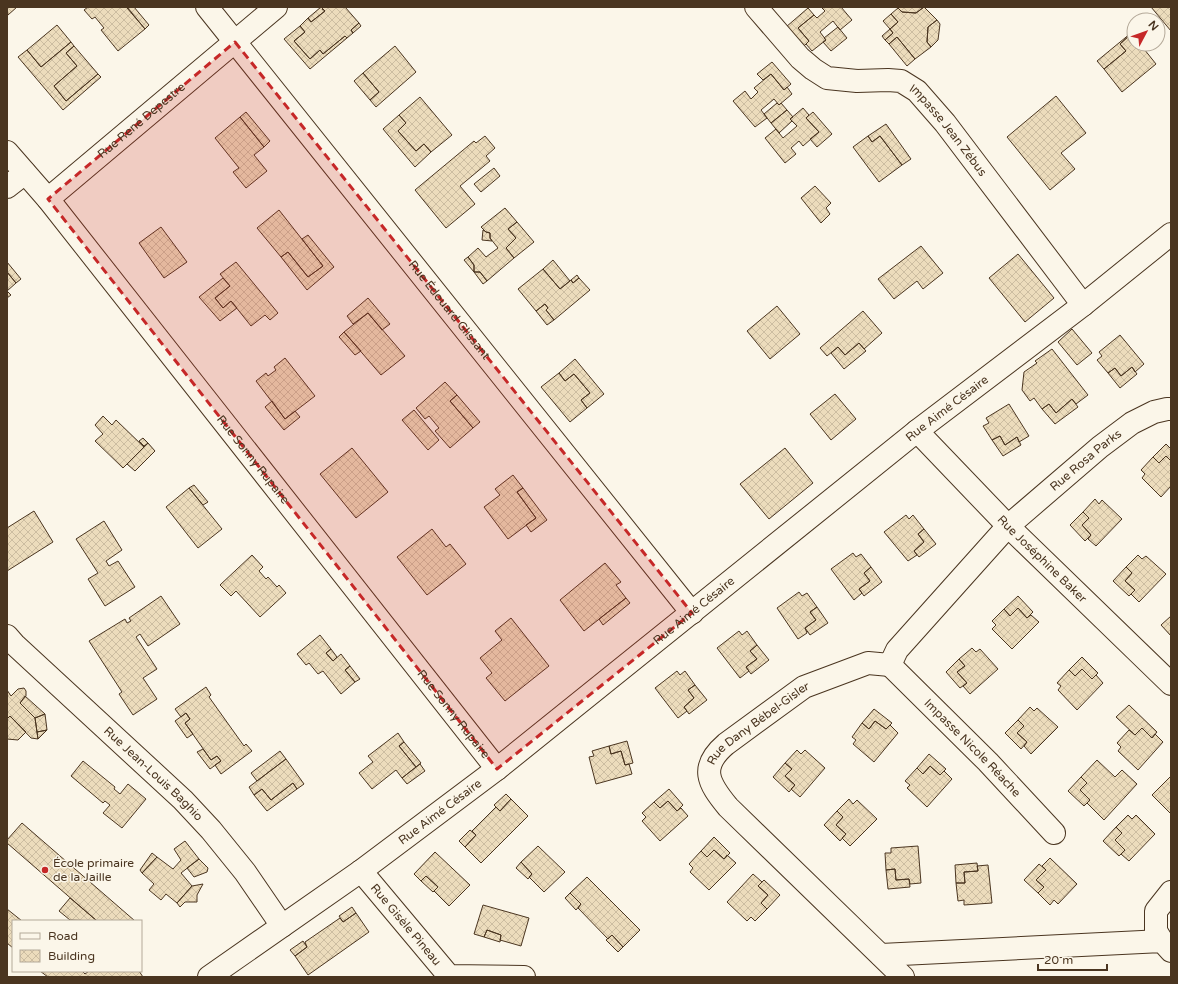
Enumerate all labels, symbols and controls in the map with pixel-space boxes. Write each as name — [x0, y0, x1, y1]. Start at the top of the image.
north arrow — [1126, 12, 1166, 52]
text: N — [1145, 18, 1161, 33]
street label: Rue René Depestre — [95, 80, 188, 161]
street label: Impasse Jean Zébus — [907, 81, 990, 179]
street label: Rue Édouard Glissant — [406, 258, 493, 362]
street label: Rue Aimé Césaire — [903, 372, 991, 444]
street label: Rue Sonny Rupaire — [214, 412, 293, 507]
street label: Rue Rosa Parks — [1047, 426, 1124, 494]
street label: Rue Joséphine Baker — [995, 512, 1090, 606]
street label: Rue Aimé Césaire — [650, 574, 737, 647]
street label: Rue Sonny Rupaire — [414, 667, 493, 761]
street label: Rue Dany Bébel-Gisler — [704, 679, 811, 767]
street label: Impasse Nicole Réache — [921, 696, 1024, 800]
street label: Rue Jean-Louis Baghio — [101, 724, 206, 824]
street label: Rue Aimé Césaire — [396, 776, 484, 847]
place label: École primaire de la Jaille — [53, 856, 134, 884]
marker: École primaire de la Jaille — [40, 865, 50, 875]
street label: Rue Gisèle Pineau — [368, 881, 444, 968]
legend — [12, 920, 142, 972]
text: Road — [48, 929, 78, 943]
scale bar — [1038, 946, 1107, 972]
text: Building — [48, 949, 95, 963]
text: 20 m — [1044, 953, 1073, 967]

